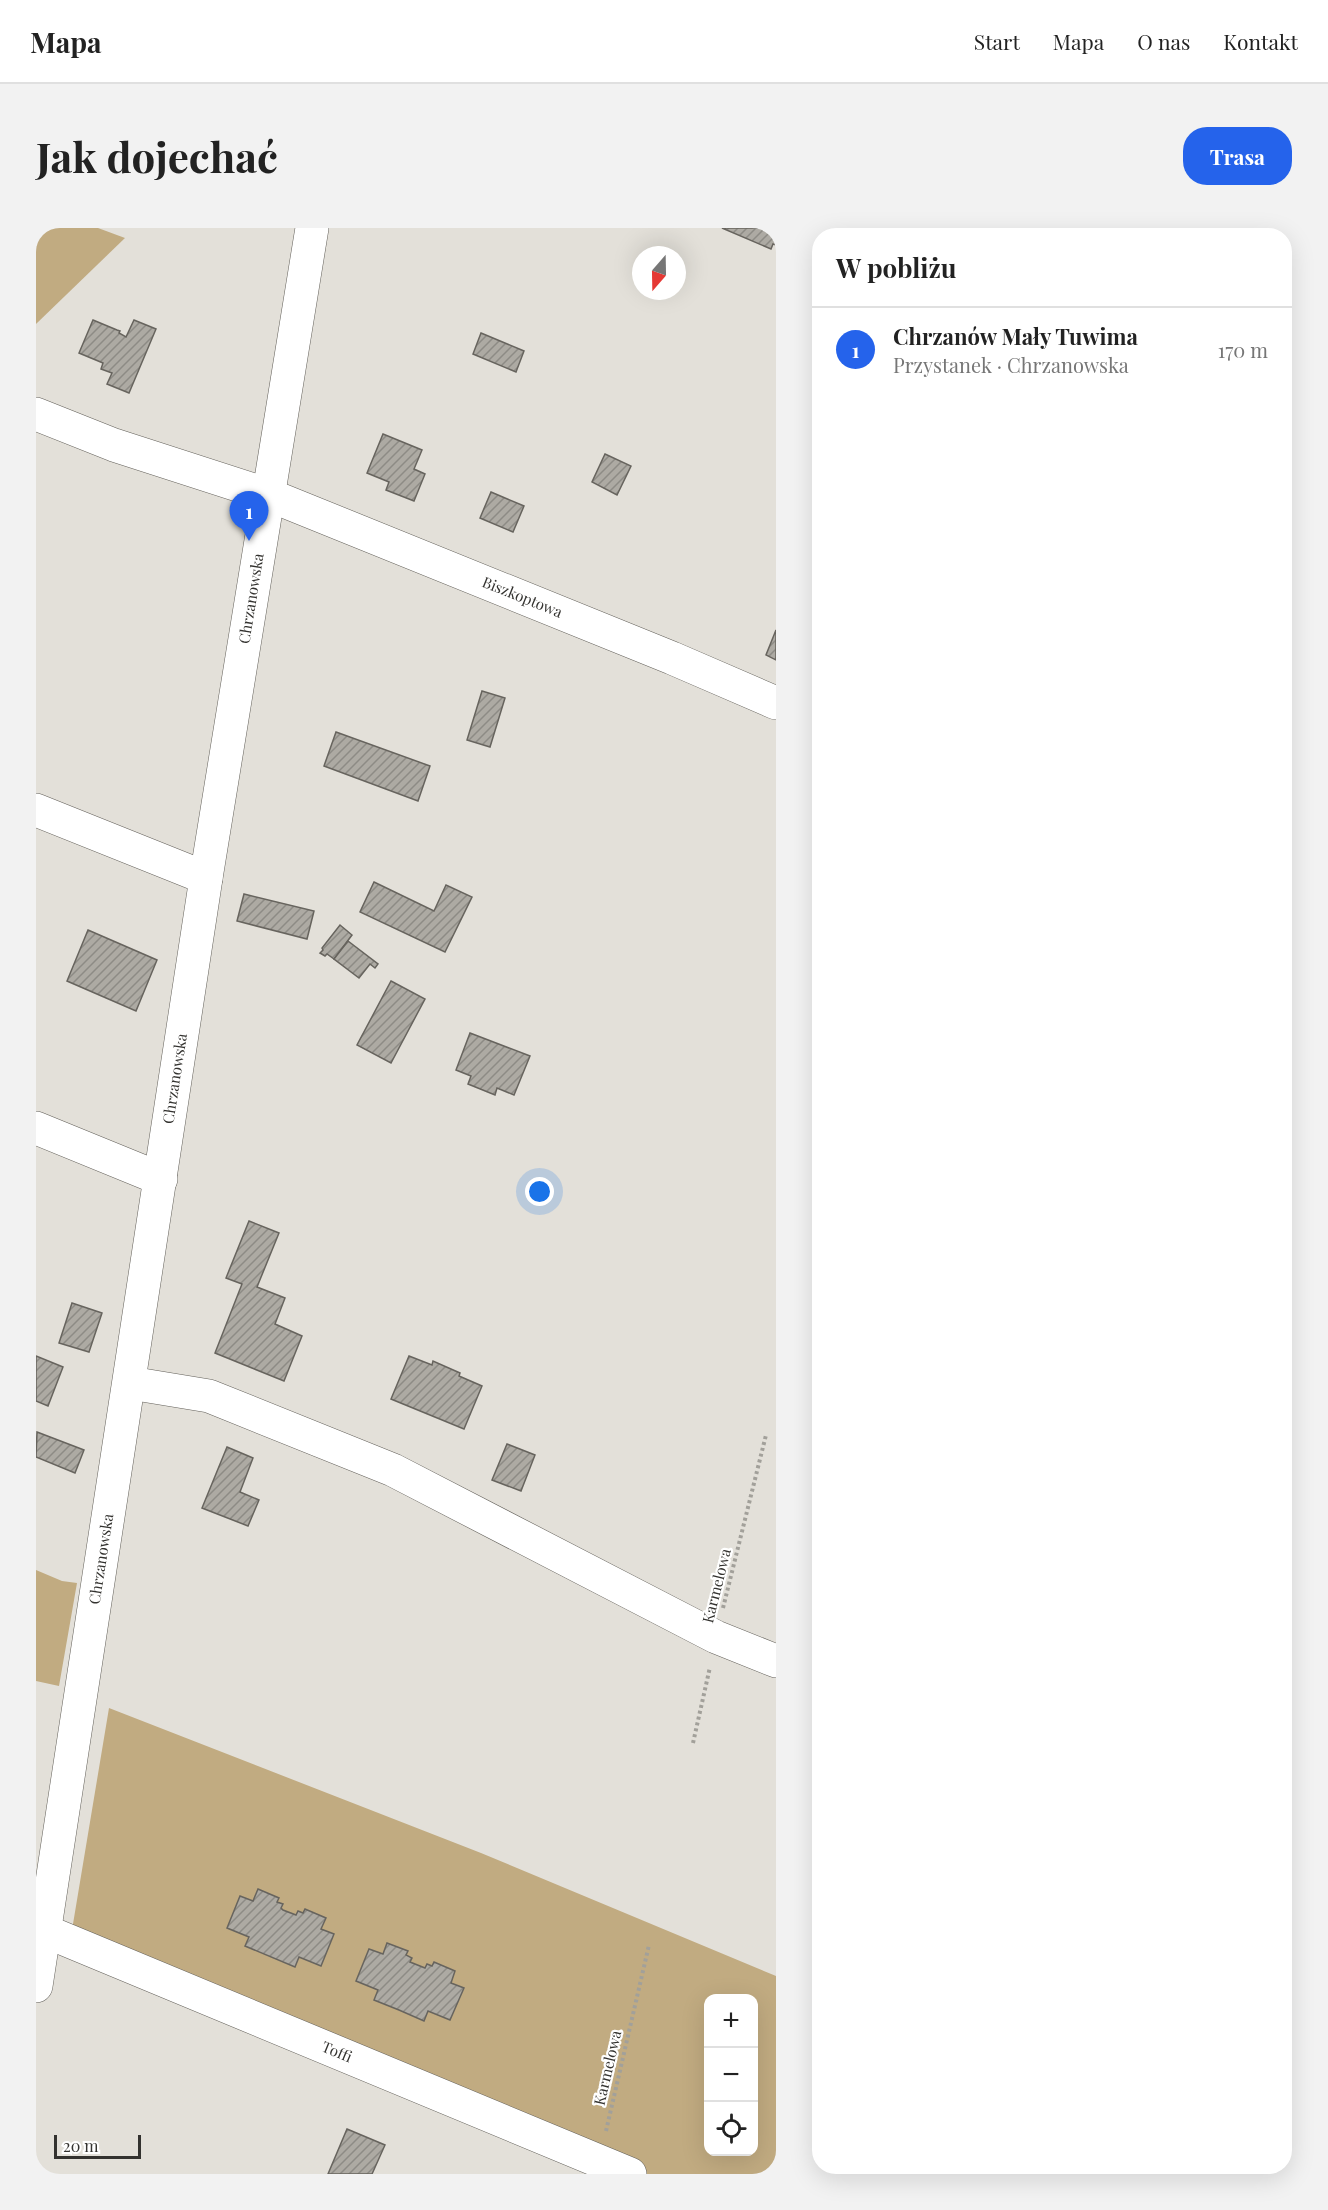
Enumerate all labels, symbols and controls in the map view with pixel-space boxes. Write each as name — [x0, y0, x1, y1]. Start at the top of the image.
text: Mapa — [30, 23, 102, 60]
text: Start — [974, 27, 1020, 55]
text: Mapa — [1053, 27, 1104, 55]
text: O nas — [1137, 27, 1190, 55]
text: Kontakt — [1223, 27, 1298, 55]
button: Trasa — [1183, 127, 1292, 185]
text: Jak dojechać — [36, 128, 278, 184]
north arrow — [632, 246, 686, 300]
text: W pobliżu — [836, 250, 957, 285]
text: Chrzanów Mały Tuwima — [893, 321, 1138, 351]
text: 1 — [852, 336, 859, 363]
text: 170 m — [1218, 336, 1268, 363]
text: Przystanek · Chrzanowska — [893, 351, 1129, 378]
pin: 1 — [230, 492, 268, 541]
street label: Chrzanowska — [233, 551, 268, 645]
street label: Biszkoptowa — [480, 571, 566, 622]
street label: Chrzanowska — [157, 1031, 191, 1125]
your location — [525, 1177, 554, 1206]
street label: Chrzanowska — [84, 1512, 117, 1605]
street label: Karmelowa — [697, 1546, 735, 1625]
map controls — [704, 1994, 758, 2156]
button: + — [704, 1994, 758, 2048]
street label: Karmelowa — [589, 2028, 625, 2107]
street label: Toffi — [319, 2036, 355, 2066]
button: − — [704, 2048, 758, 2102]
button: locate — [704, 2102, 758, 2156]
scale bar — [54, 2132, 141, 2160]
text: 20 m — [63, 2135, 98, 2156]

